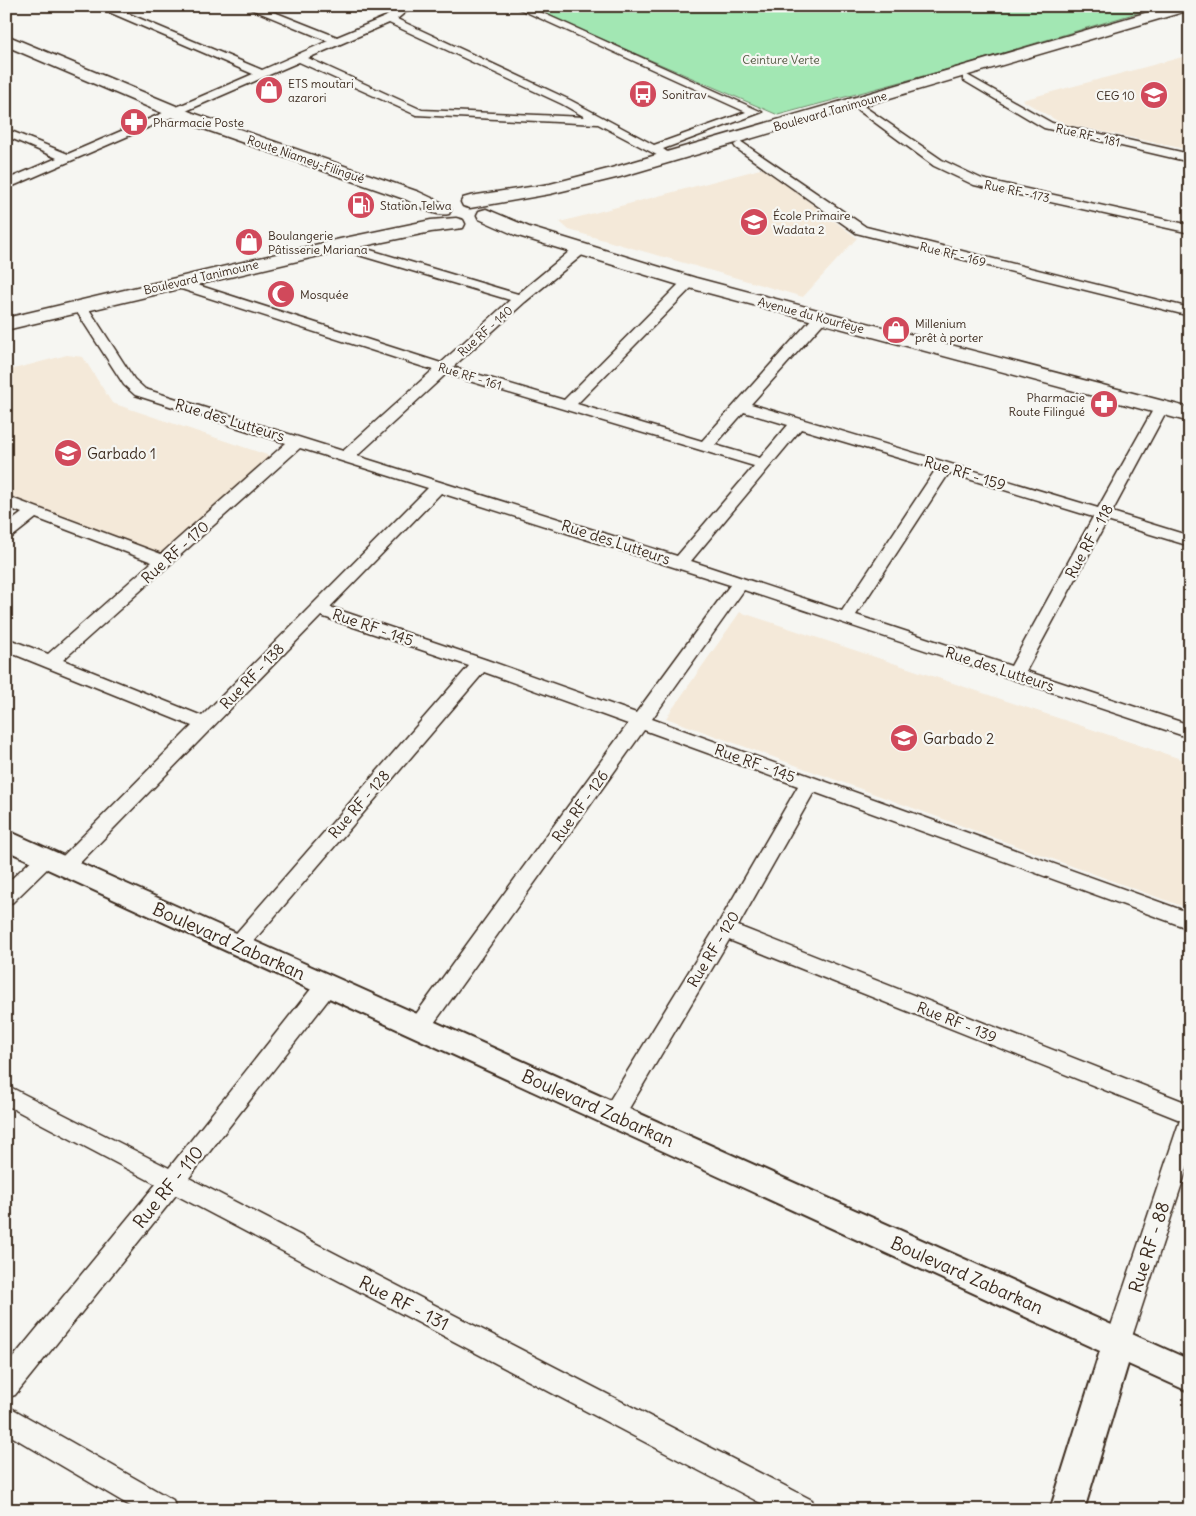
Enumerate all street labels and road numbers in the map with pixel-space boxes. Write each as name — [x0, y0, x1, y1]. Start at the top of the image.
street label: Boulevard Tanimoune — [771, 88, 889, 134]
street label: Rue RF - 181 — [1054, 120, 1122, 150]
street label: Route Niamey-Filingué — [245, 132, 367, 186]
street label: Rue RF - 173 — [983, 177, 1051, 205]
street label: Rue RF - 169 — [918, 239, 988, 269]
street label: Boulevard Tanimoune — [142, 256, 260, 298]
street label: Avenue du Kourfeye — [756, 294, 866, 336]
street label: Rue RF - 140 — [454, 302, 516, 360]
street label: Rue RF - 161 — [436, 359, 504, 393]
street label: Rue des Lutteurs — [173, 394, 287, 446]
street label: Rue RF - 159 — [922, 452, 1008, 494]
street label: Rue RF - 118 — [1061, 501, 1117, 581]
street label: Rue des Lutteurs — [559, 515, 673, 569]
street label: Rue RF - 170 — [137, 517, 213, 587]
street label: Rue RF - 145 — [330, 604, 416, 650]
street label: Rue RF - 138 — [216, 639, 288, 713]
street label: Rue des Lutteurs — [943, 642, 1057, 696]
street label: Rue RF - 145 — [712, 740, 798, 786]
street label: Rue RF - 128 — [324, 766, 394, 842]
street label: Rue RF - 126 — [548, 766, 612, 846]
street label: Boulevard Zabarkan — [149, 897, 309, 985]
street label: Rue RF - 120 — [683, 907, 743, 991]
street label: Rue RF - 139 — [914, 997, 1000, 1047]
street label: Boulevard Zabarkan — [518, 1064, 678, 1152]
street label: Rue RF - 110 — [128, 1141, 208, 1233]
street label: Rue RF - 88 — [1123, 1199, 1175, 1295]
street label: Boulevard Zabarkan — [887, 1231, 1047, 1319]
street label: Rue RF - 131 — [355, 1271, 453, 1335]

